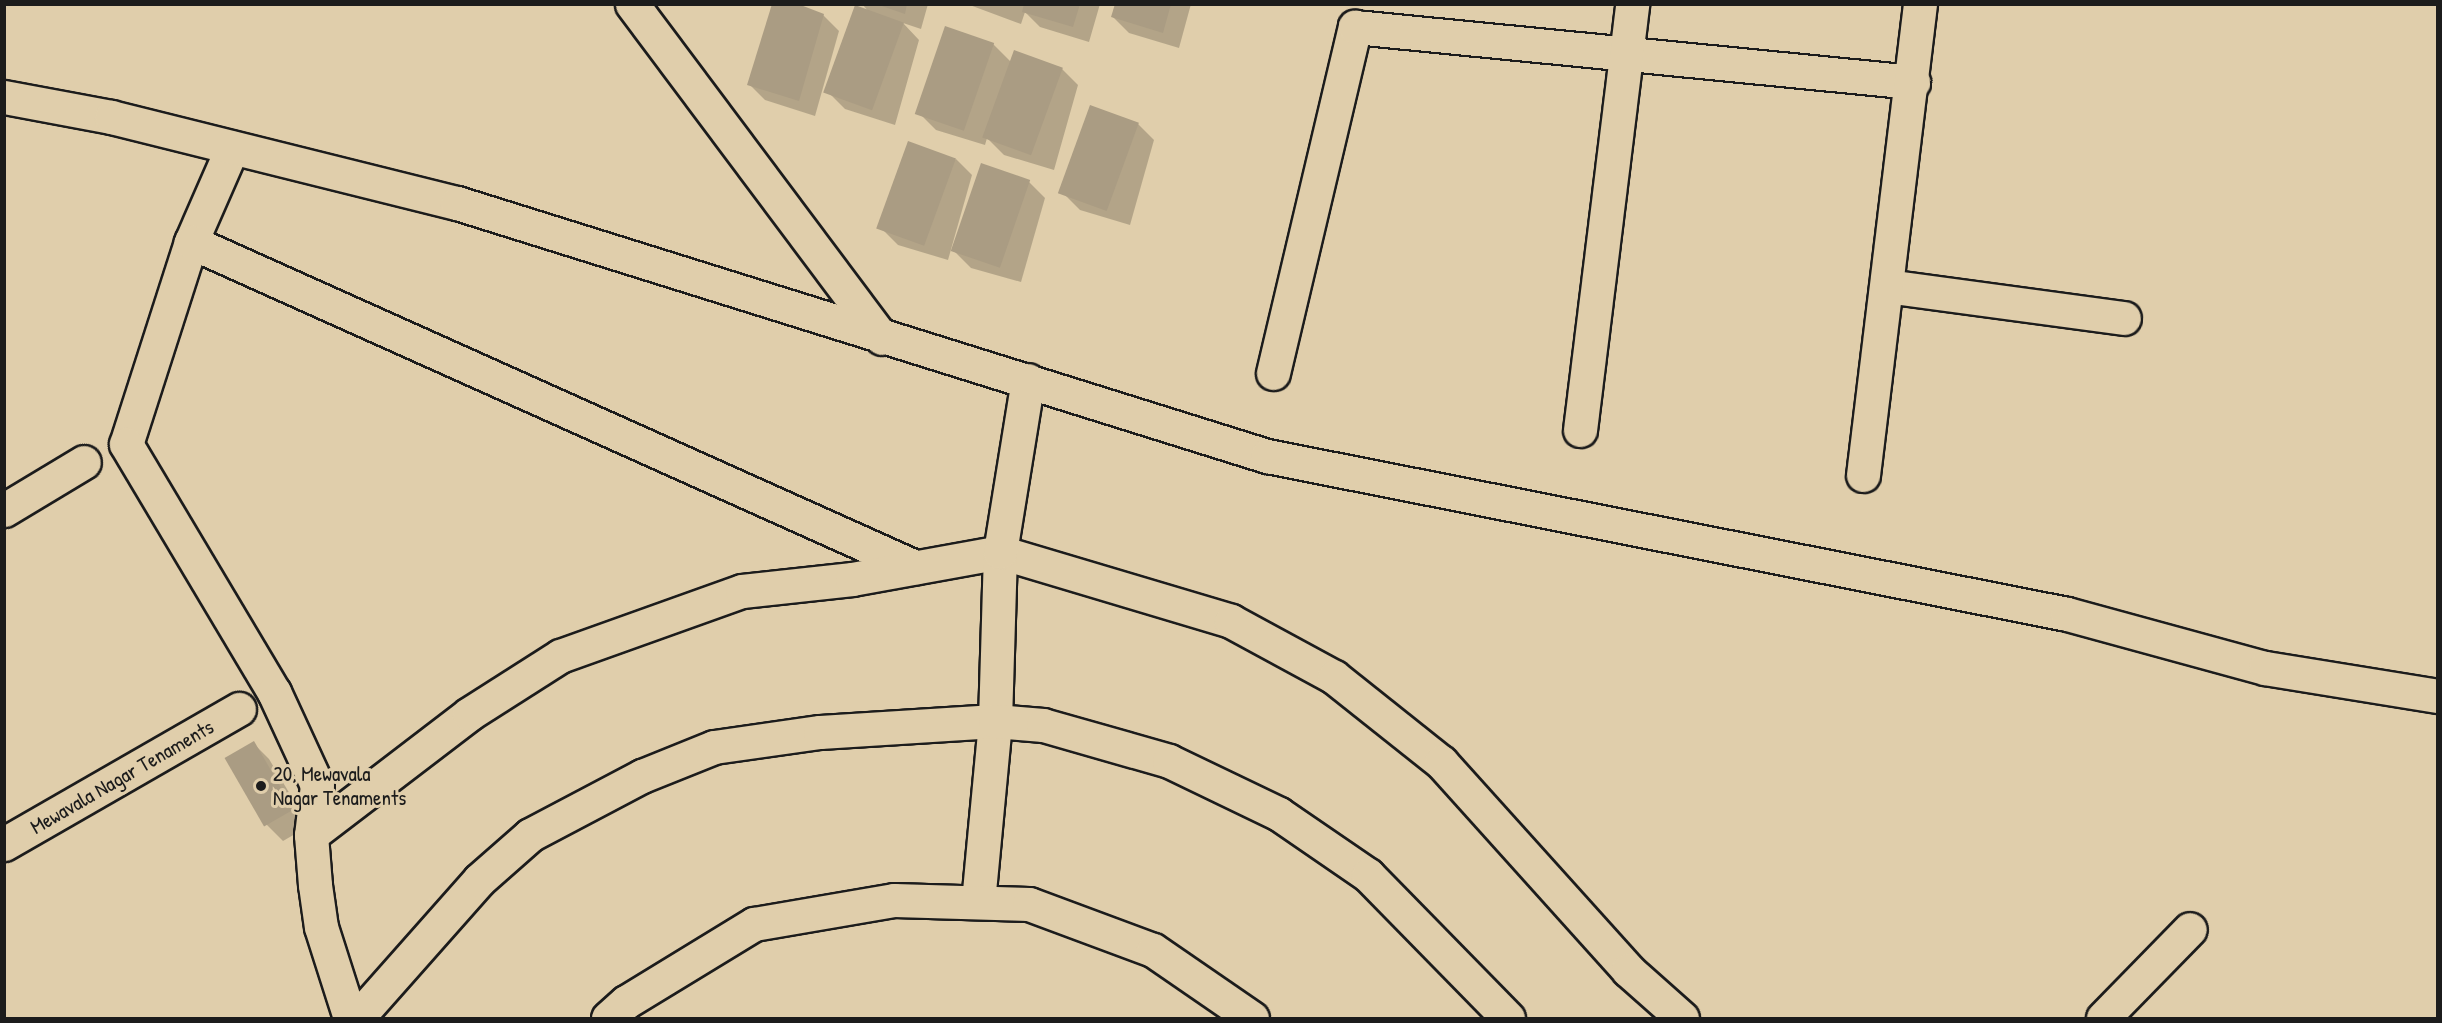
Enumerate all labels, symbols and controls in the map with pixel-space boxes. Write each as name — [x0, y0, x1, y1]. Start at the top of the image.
street label: Mewavala Nagar Tenaments — [26, 714, 218, 840]
place label: 20, Mewavala Nagar Tenaments — [273, 761, 406, 811]
marker: 20, Mewavala Nagar Tenaments — [254, 779, 268, 793]

